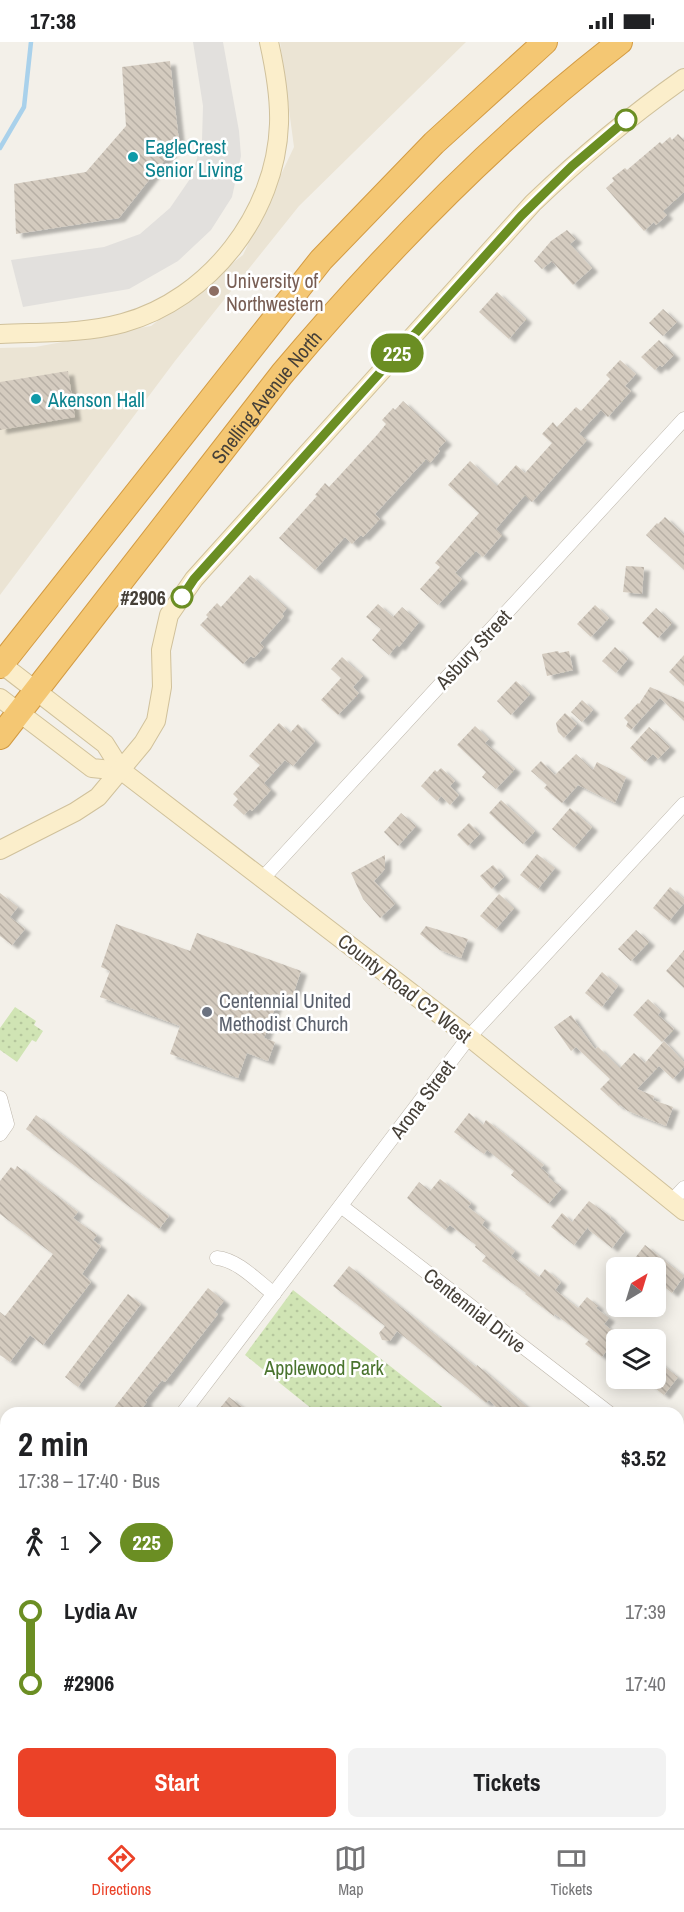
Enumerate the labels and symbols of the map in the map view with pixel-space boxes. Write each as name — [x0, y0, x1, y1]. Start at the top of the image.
unlabelled marker — [615, 109, 637, 131]
place label: EagleCrest Senior Living — [145, 133, 243, 183]
marker: EagleCrest Senior Living — [126, 150, 140, 164]
place label: University of Northwestern — [226, 267, 324, 317]
marker: University of Northwestern — [207, 284, 221, 298]
street label: Snelling Avenue North — [204, 324, 327, 469]
line badge: 225 — [362, 334, 432, 372]
place label: Akenson Hall — [47, 386, 145, 413]
marker: Akenson Hall — [29, 392, 43, 406]
place label: #2906 — [120, 584, 166, 611]
marker: #2906 — [171, 586, 193, 608]
street label: Asbury Street — [429, 603, 517, 695]
street label: County Road C2 West — [333, 927, 478, 1049]
place label: Centennial United Methodist Church — [219, 987, 351, 1037]
marker: Centennial United Methodist Church — [200, 1005, 214, 1019]
street label: Arona Street — [383, 1054, 461, 1145]
north arrow — [606, 1257, 666, 1317]
street label: Centennial Drive — [418, 1261, 532, 1359]
park label: Applewood Park — [263, 1354, 385, 1381]

